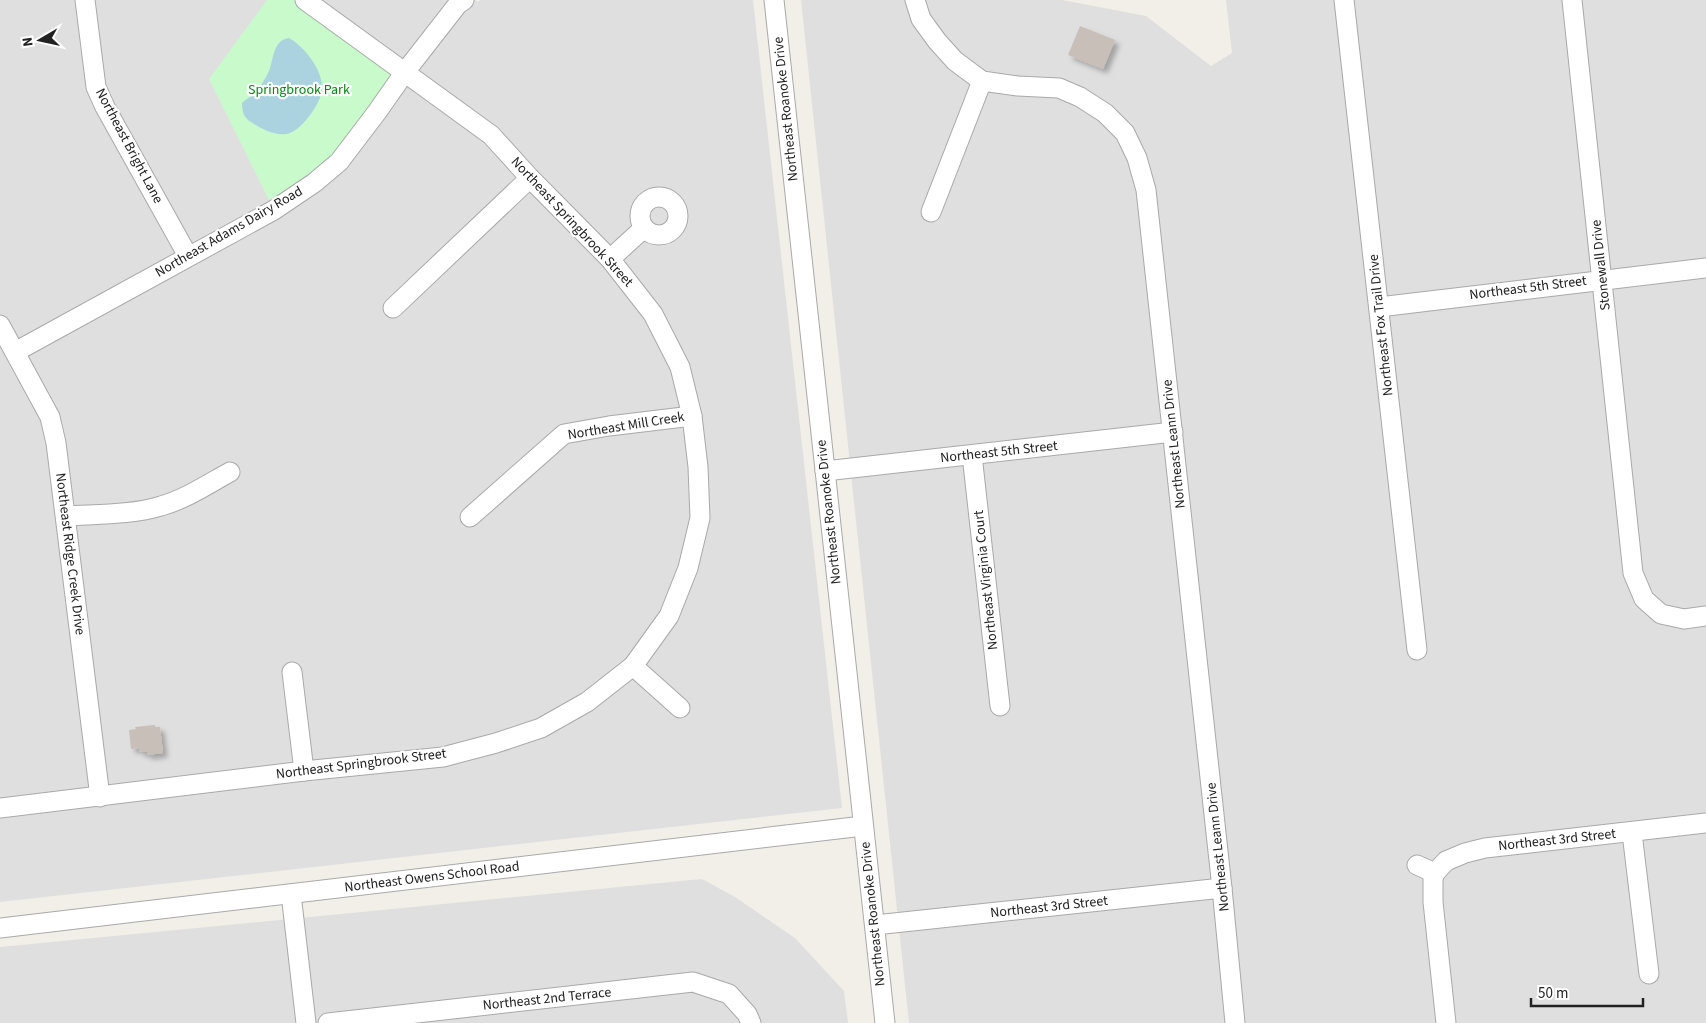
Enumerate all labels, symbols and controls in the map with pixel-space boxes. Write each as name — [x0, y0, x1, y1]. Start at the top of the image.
north arrow — [15, 15, 65, 65]
text: N — [18, 36, 39, 48]
street label: Northeast Roanoke Drive — [768, 36, 804, 182]
park label: Springbrook Park — [248, 80, 350, 100]
street label: Northeast Bright Lane — [90, 85, 168, 207]
street label: Northeast Springbrook Street — [506, 152, 638, 292]
street label: Northeast Adams Dairy Road — [152, 182, 306, 282]
street label: Stonewall Drive — [1586, 219, 1616, 311]
street label: Northeast Fox Trail Drive — [1364, 253, 1398, 397]
street label: Northeast 5th Street — [1468, 271, 1588, 305]
street label: Northeast Leann Drive — [1157, 378, 1191, 510]
street label: Northeast Mill Creek — [566, 407, 686, 445]
street label: Northeast 5th Street — [939, 436, 1059, 468]
street label: Northeast Roanoke Drive — [811, 439, 847, 585]
street label: Northeast Ridge Creek Drive — [50, 472, 90, 636]
street label: Northeast Virginia Court — [969, 509, 1003, 651]
street label: Northeast Springbrook Street — [275, 744, 448, 784]
street label: Northeast Leann Drive — [1201, 781, 1235, 913]
street label: Northeast 3rd Street — [1497, 824, 1617, 856]
street label: Northeast Roanoke Drive — [855, 841, 891, 987]
street label: Northeast Owens School Road — [343, 856, 521, 898]
street label: Northeast 3rd Street — [989, 891, 1109, 923]
scale bar — [1531, 976, 1644, 1008]
street label: Northeast 2nd Terrace — [482, 982, 612, 1016]
text: 50 m — [1538, 983, 1568, 1004]

